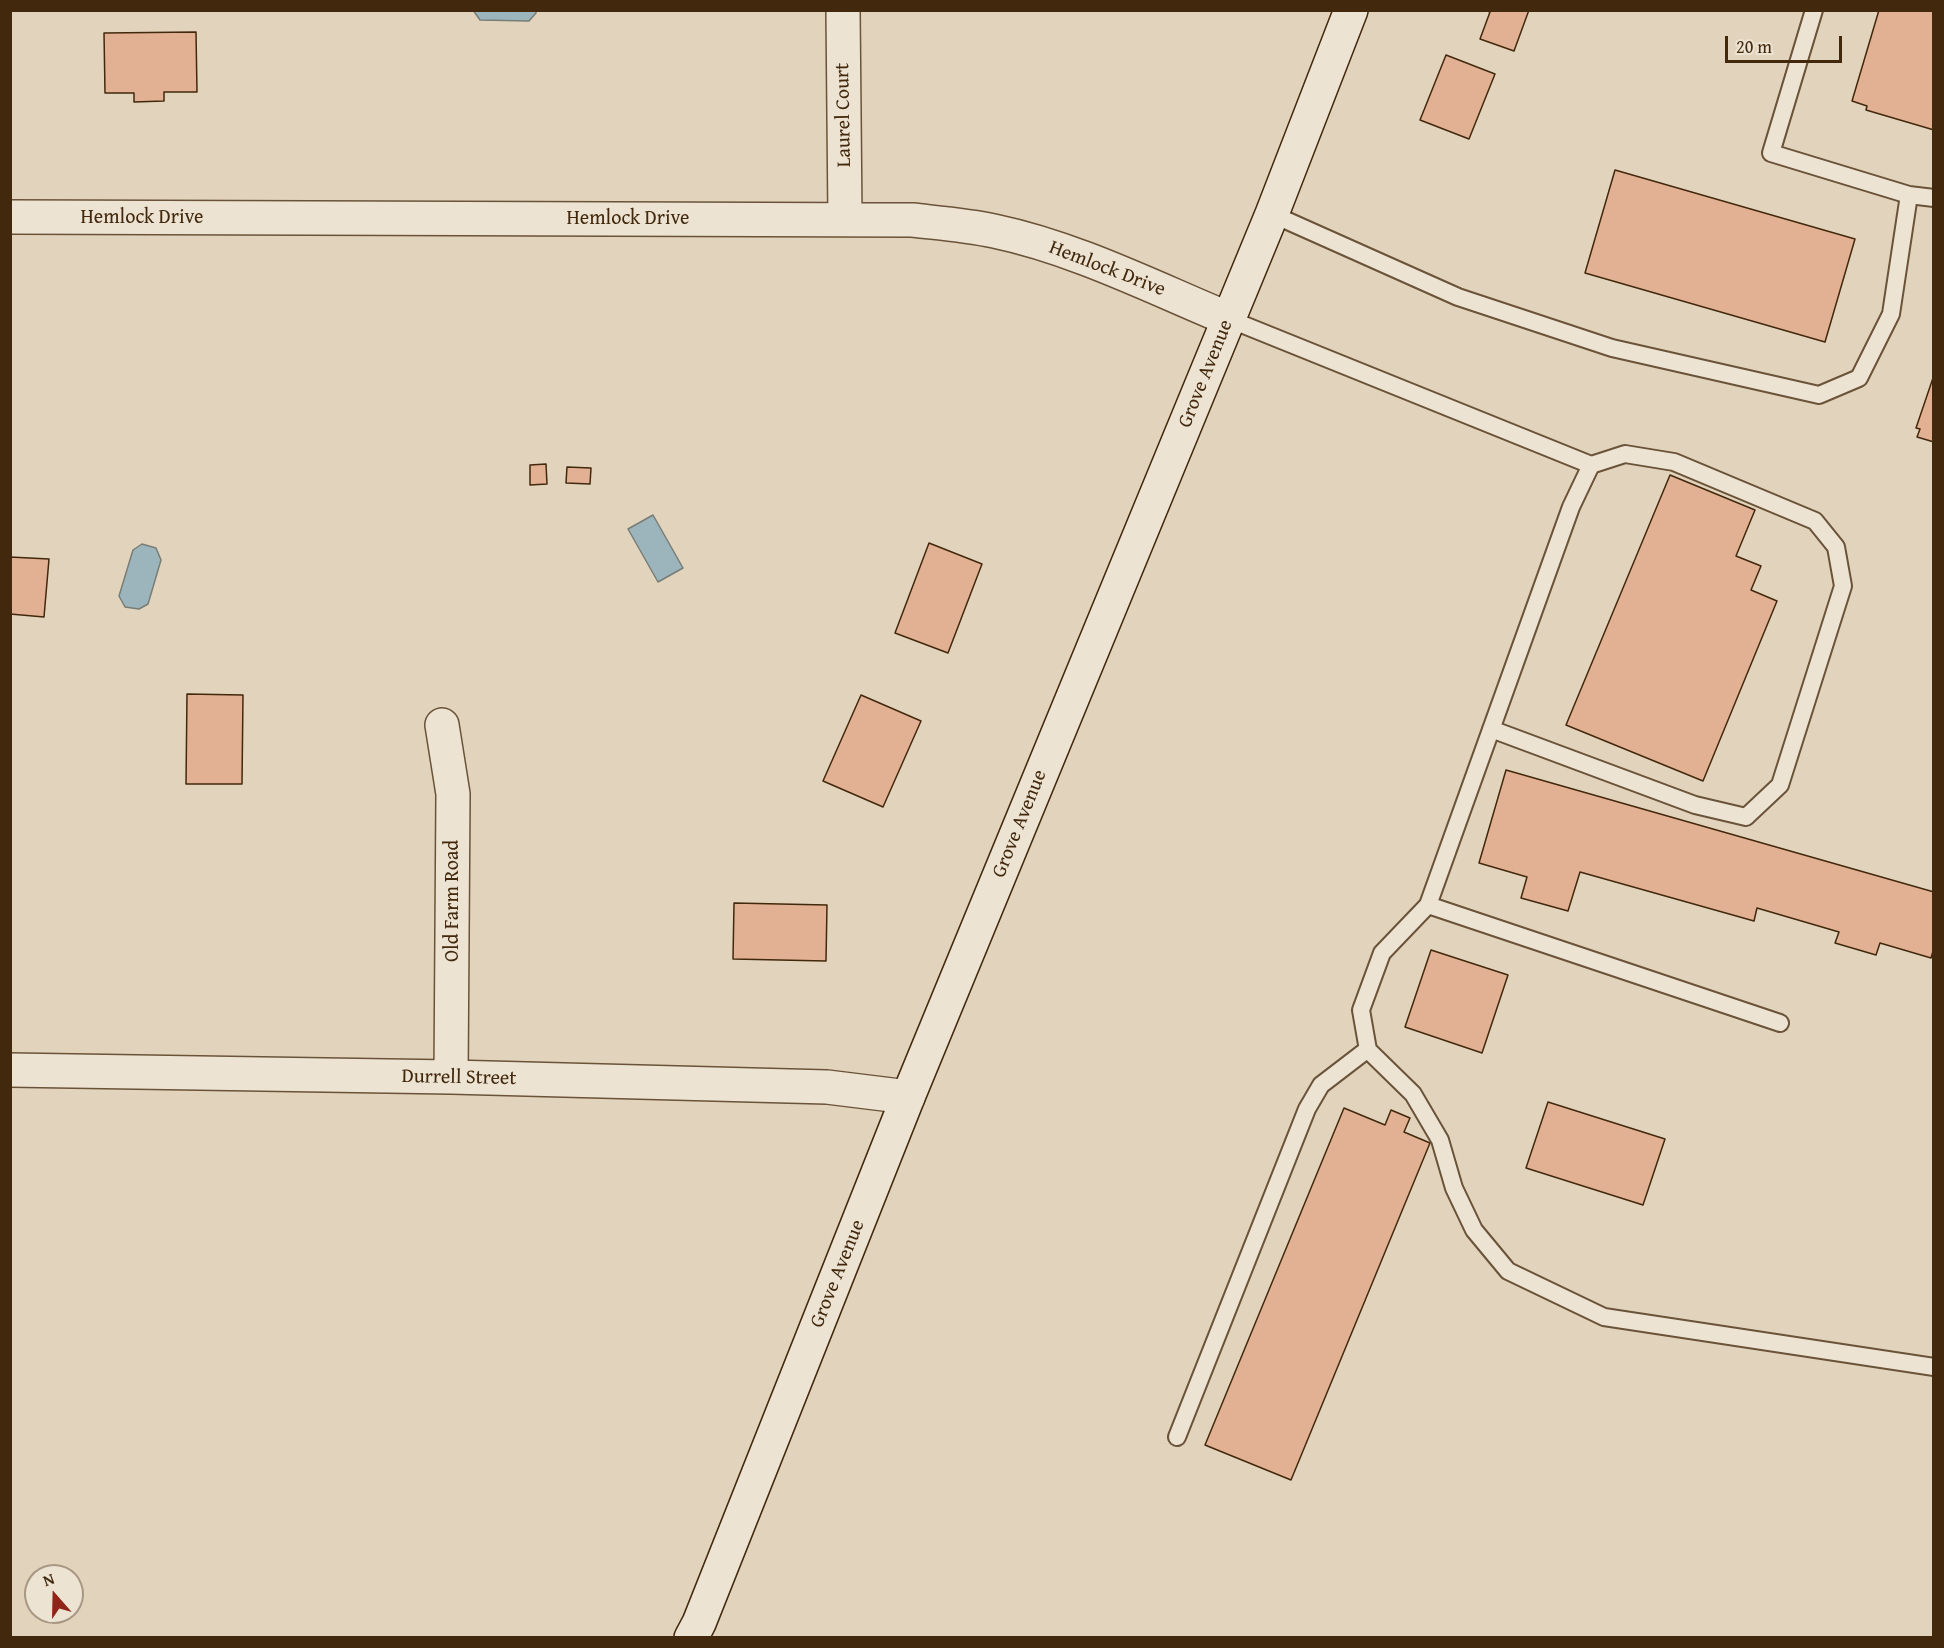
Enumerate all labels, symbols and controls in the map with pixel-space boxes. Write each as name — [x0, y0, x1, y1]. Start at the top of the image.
scale bar — [1728, 24, 1845, 62]
text: 20 m — [1736, 33, 1772, 60]
street label: Laurel Court — [831, 63, 857, 167]
street label: Hemlock Drive — [81, 206, 203, 230]
street label: Hemlock Drive — [567, 207, 689, 231]
street label: Hemlock Drive — [1045, 236, 1169, 302]
street label: Grove Avenue — [1173, 317, 1239, 431]
street label: Grove Avenue — [987, 767, 1053, 881]
street label: Old Farm Road — [441, 840, 465, 962]
street label: Durrell Street — [401, 1065, 517, 1091]
street label: Grove Avenue — [805, 1217, 871, 1331]
north arrow — [24, 1564, 84, 1624]
text: N — [39, 1566, 58, 1592]

